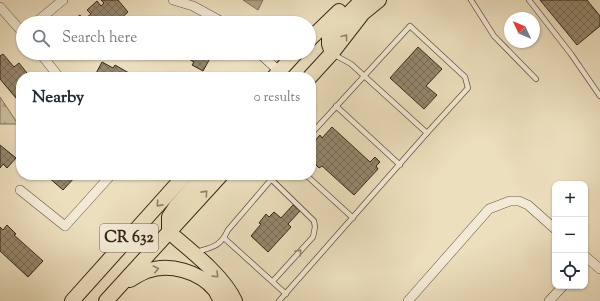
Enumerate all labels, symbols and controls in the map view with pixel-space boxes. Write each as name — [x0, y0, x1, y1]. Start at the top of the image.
north arrow — [504, 12, 540, 48]
search box — [16, 16, 316, 60]
icon: search — [30, 27, 52, 49]
text: Search here — [62, 28, 137, 49]
one-way arrow — [340, 34, 347, 41]
text: Nearby — [32, 86, 84, 110]
text: 0 results — [254, 89, 300, 107]
map controls — [552, 181, 588, 289]
button: + — [552, 181, 588, 217]
one-way arrow — [200, 190, 207, 198]
one-way arrow — [157, 199, 164, 207]
button: − — [552, 217, 588, 253]
road number: CR 632 — [100, 224, 158, 252]
one-way arrow — [294, 249, 301, 257]
button: locate — [552, 253, 588, 289]
one-way arrow — [153, 266, 159, 274]
one-way arrow — [211, 270, 219, 278]

